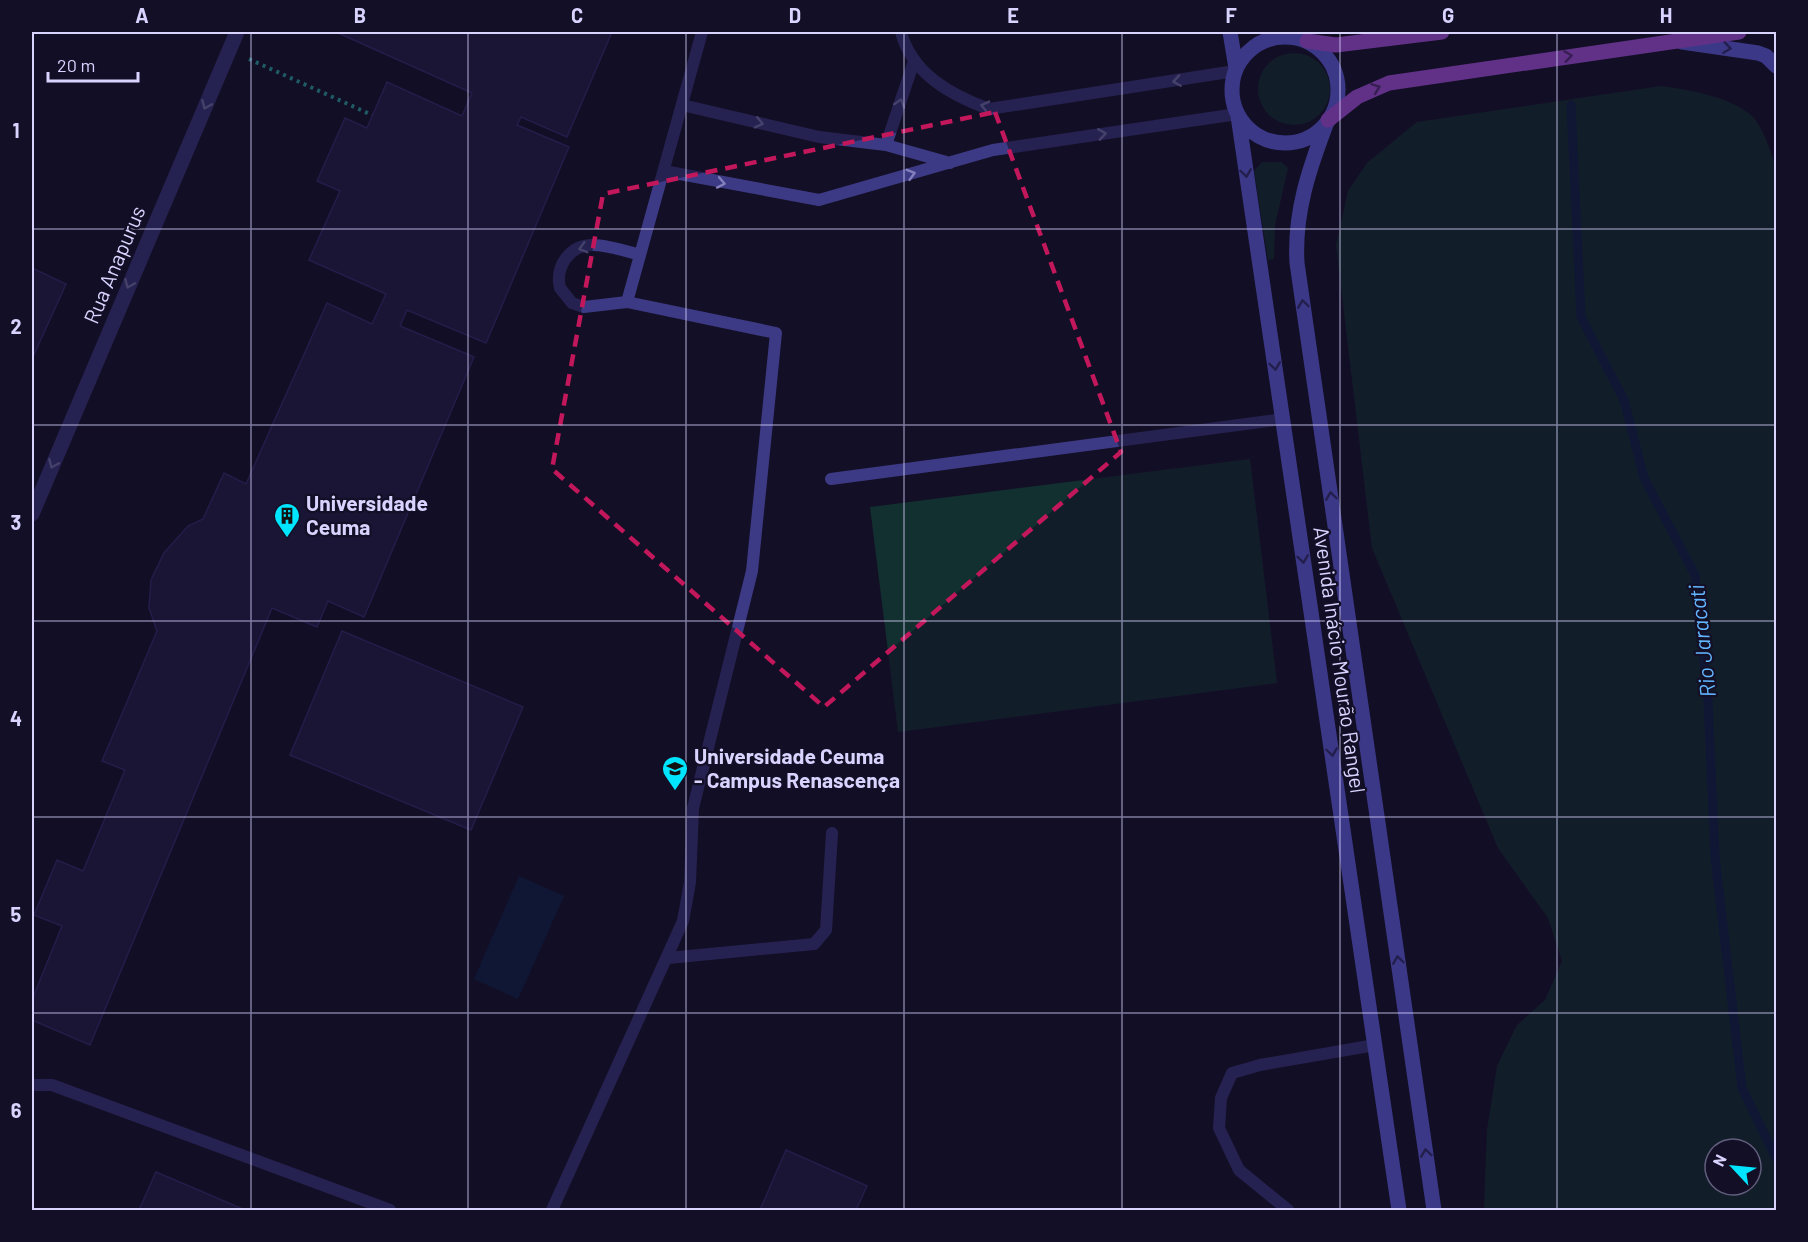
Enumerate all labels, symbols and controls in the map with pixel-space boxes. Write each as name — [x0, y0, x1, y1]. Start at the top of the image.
text: A — [135, 3, 149, 27]
text: B — [354, 3, 366, 27]
text: C — [571, 3, 583, 27]
text: D — [789, 3, 801, 27]
text: E — [1007, 3, 1019, 27]
text: F — [1225, 3, 1237, 27]
text: G — [1442, 3, 1454, 27]
text: H — [1660, 3, 1672, 27]
one-way arrow — [1722, 42, 1732, 54]
scale bar — [48, 45, 138, 83]
one-way arrow — [1564, 50, 1573, 62]
text: 20 m — [57, 54, 95, 76]
one-way arrow — [1172, 74, 1182, 86]
one-way arrow — [1370, 83, 1381, 95]
one-way arrow — [201, 98, 213, 109]
one-way arrow — [892, 98, 905, 109]
one-way arrow — [980, 100, 990, 113]
one-way arrow — [754, 116, 764, 129]
text: 1 — [12, 118, 20, 142]
one-way arrow — [1097, 129, 1106, 141]
one-way arrow — [905, 169, 916, 181]
one-way arrow — [1240, 169, 1252, 178]
one-way arrow — [716, 176, 726, 189]
street label: Rua Anapurus — [78, 202, 150, 327]
one-way arrow — [578, 240, 588, 253]
one-way arrow — [124, 278, 136, 289]
one-way arrow — [1297, 299, 1309, 308]
text: 2 — [10, 314, 22, 338]
one-way arrow — [1268, 362, 1280, 371]
one-way arrow — [48, 457, 60, 468]
place label: Universidade Ceuma — [306, 490, 428, 539]
one-way arrow — [1325, 492, 1337, 501]
building icon: Universidade Ceuma — [272, 501, 302, 539]
text: 3 — [11, 510, 21, 534]
street label: Avenida Inácio Mourão Rangel — [1309, 525, 1372, 795]
one-way arrow — [1297, 555, 1309, 564]
water label: Rio Jaracati — [1682, 583, 1720, 699]
text: 4 — [10, 706, 22, 730]
place label: Universidade Ceuma - Campus Renascença — [694, 743, 900, 792]
one-way arrow — [1325, 748, 1337, 757]
school or university icon: Universidade Ceuma - Campus Renascença — [660, 754, 690, 792]
text: 5 — [11, 902, 22, 926]
one-way arrow — [1392, 955, 1404, 964]
text: 6 — [11, 1098, 22, 1122]
north arrow — [1703, 1137, 1763, 1197]
one-way arrow — [1420, 1148, 1432, 1157]
text: N — [1708, 1151, 1730, 1169]

